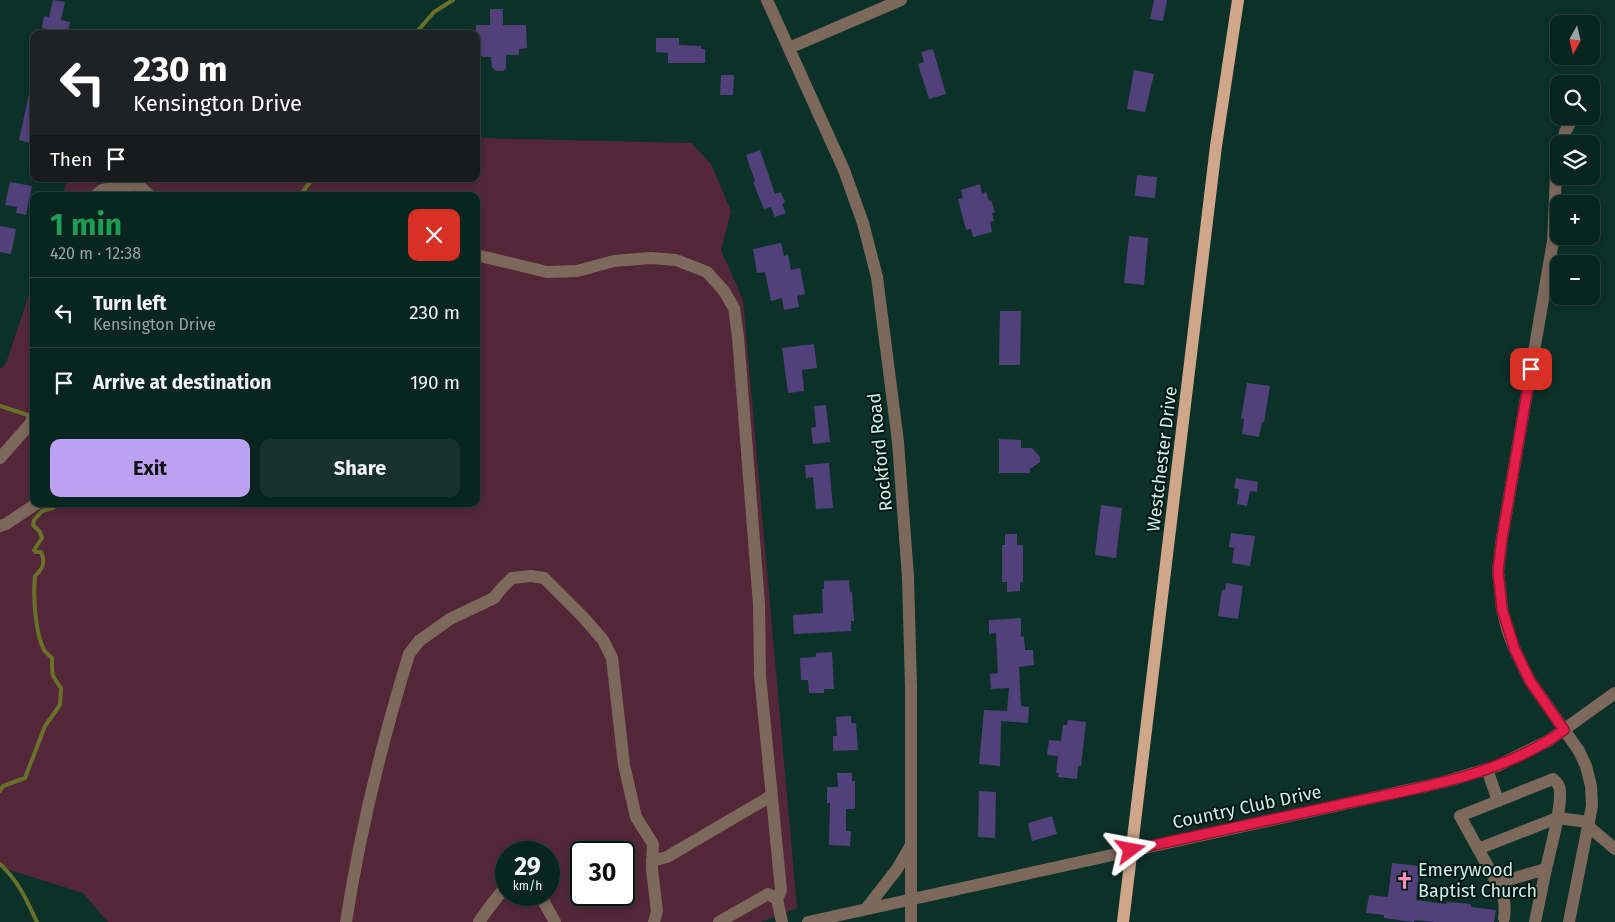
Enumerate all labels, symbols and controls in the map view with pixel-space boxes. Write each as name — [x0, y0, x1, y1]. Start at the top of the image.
north arrow — [1550, 15, 1600, 65]
map controls — [1550, 15, 1600, 305]
text: 230 m — [133, 48, 227, 90]
icon: left — [50, 50, 115, 115]
button: search — [1550, 75, 1600, 125]
text: Kensington Drive — [133, 90, 302, 117]
button: layers — [1550, 135, 1600, 185]
icon: arrive — [102, 145, 130, 173]
text: Then — [50, 148, 92, 171]
button: + — [1550, 195, 1600, 245]
text: 1 min — [50, 207, 122, 243]
button: close — [408, 209, 460, 261]
text: 420 m · 12:38 — [50, 244, 141, 263]
button: − — [1550, 255, 1600, 305]
text: Turn left — [93, 292, 167, 315]
icon: left — [50, 299, 78, 327]
text: 230 m — [409, 301, 460, 324]
text: Kensington Drive — [93, 315, 216, 334]
pin — [1510, 348, 1552, 390]
icon: arrive — [1517, 355, 1545, 383]
icon: arrive — [50, 369, 78, 397]
text: Arrive at destination — [93, 371, 272, 394]
text: 190 m — [410, 371, 460, 394]
street label: Westchester Drive — [1142, 385, 1182, 533]
street label: Rockford Road — [863, 392, 897, 512]
button: Exit — [50, 439, 250, 497]
button: Share — [260, 439, 460, 497]
street label: Country Club Drive — [1171, 780, 1323, 834]
position arrow — [1104, 823, 1156, 875]
speed limit sign: 30 — [570, 841, 635, 906]
text: 29 — [514, 852, 541, 882]
place label: Emerywood Baptist Church — [1418, 859, 1537, 902]
church icon: Emerywood Baptist Church — [1394, 870, 1414, 890]
text: km/h — [513, 879, 542, 893]

